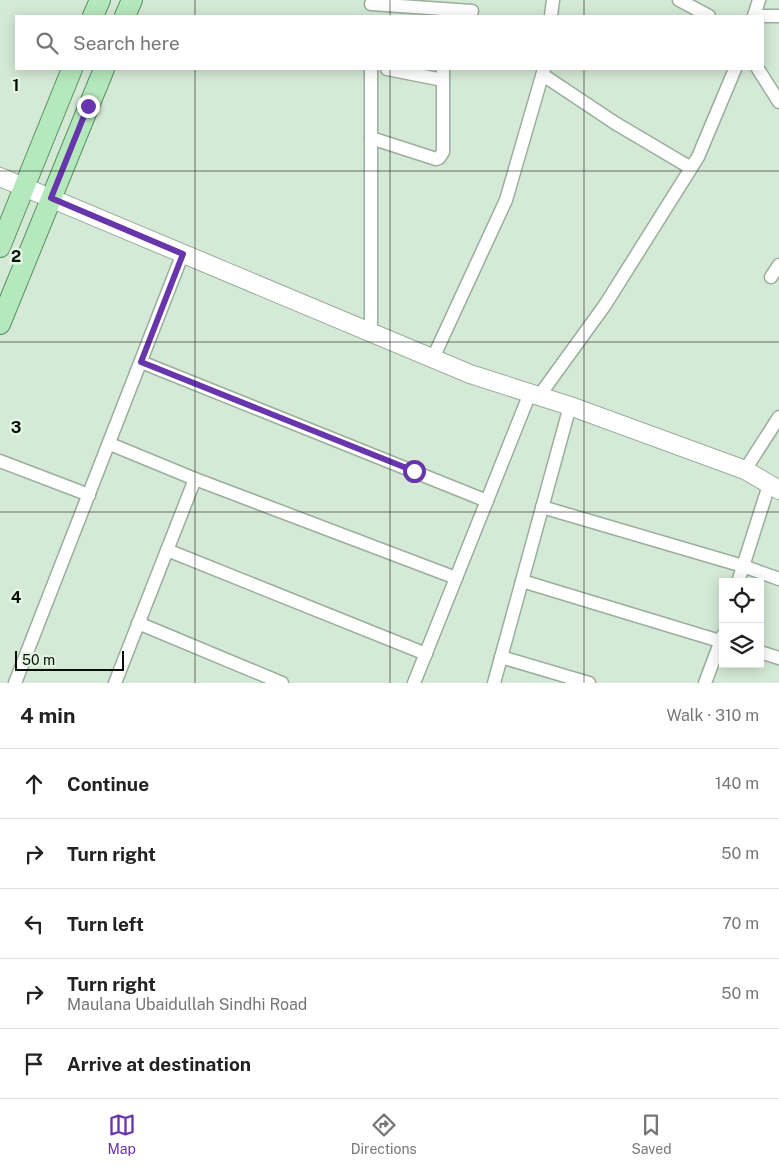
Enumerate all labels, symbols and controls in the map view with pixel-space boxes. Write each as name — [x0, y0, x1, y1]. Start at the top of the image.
search box — [15, 15, 764, 70]
icon: search — [33, 29, 61, 57]
text: Search here — [73, 32, 180, 54]
text: 1 — [13, 76, 19, 95]
route end — [77, 95, 100, 118]
text: 2 — [11, 247, 21, 266]
text: 3 — [11, 418, 21, 437]
route start — [403, 460, 426, 483]
map controls — [719, 578, 764, 668]
button: locate — [719, 578, 764, 623]
text: 4 — [11, 588, 22, 607]
button: layers — [719, 623, 764, 668]
scale bar — [15, 648, 124, 671]
text: 50 m — [22, 652, 55, 668]
text: 4 min — [20, 703, 75, 728]
text: Walk · 310 m — [666, 706, 759, 725]
icon: ahead — [20, 770, 48, 798]
text: Continue — [67, 773, 149, 795]
text: 140 m — [715, 774, 759, 793]
icon: right — [20, 840, 48, 868]
text: Turn right — [67, 843, 156, 865]
text: 50 m — [721, 844, 759, 863]
icon: left — [20, 910, 48, 938]
text: Turn left — [67, 913, 144, 935]
text: 70 m — [722, 914, 759, 933]
text: Turn right — [67, 973, 156, 995]
icon: right — [20, 980, 48, 1008]
text: 50 m — [721, 984, 759, 1003]
text: Maulana Ubaidullah Sindhi Road — [67, 995, 307, 1014]
icon: arrive — [20, 1050, 48, 1078]
text: Arrive at destination — [67, 1053, 251, 1075]
tab: Map — [107, 1111, 136, 1157]
tab: Directions — [351, 1111, 417, 1157]
tab: Saved — [631, 1111, 672, 1157]

